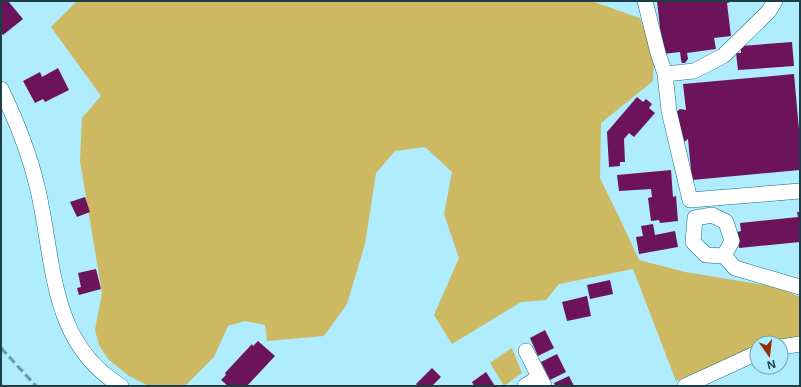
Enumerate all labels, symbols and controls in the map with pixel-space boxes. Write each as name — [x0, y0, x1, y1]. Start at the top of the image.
north arrow — [749, 335, 789, 375]
text: N — [765, 357, 778, 374]

